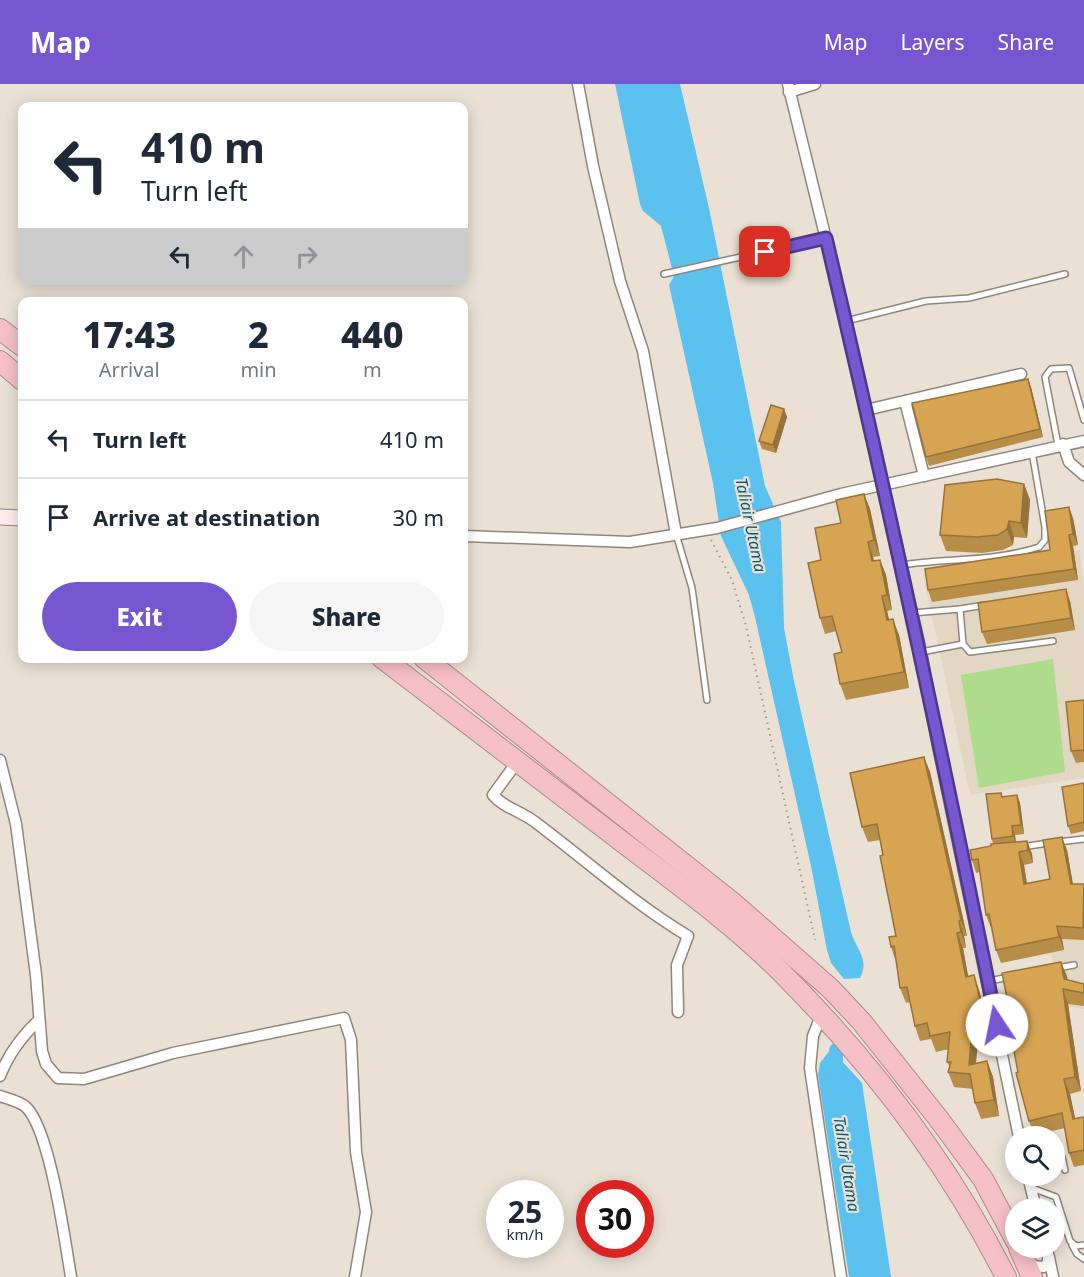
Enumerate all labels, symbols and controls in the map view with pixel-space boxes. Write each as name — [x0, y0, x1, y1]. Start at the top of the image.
text: Map — [30, 23, 91, 61]
text: Map — [824, 28, 868, 56]
text: Layers — [901, 28, 965, 56]
text: Share — [998, 28, 1054, 56]
text: 410 m — [141, 118, 265, 175]
icon: left — [42, 126, 120, 204]
text: Turn left — [141, 172, 247, 209]
pin — [739, 226, 790, 277]
icon: arrive — [748, 235, 781, 268]
icon: left — [164, 240, 197, 273]
icon: ahead — [227, 240, 260, 273]
icon: right — [290, 240, 323, 273]
text: 17:43 — [82, 310, 176, 359]
text: 2 — [248, 310, 269, 359]
text: 440 — [341, 310, 404, 359]
text: Arrival — [99, 356, 160, 383]
text: min — [240, 356, 277, 383]
text: m — [363, 356, 382, 383]
icon: left — [42, 423, 75, 456]
text: Turn left — [93, 424, 187, 454]
text: 410 m — [380, 424, 444, 454]
water label: Taliair Utama — [730, 476, 772, 574]
icon: arrive — [42, 501, 75, 534]
text: Arrive at destination — [93, 502, 320, 532]
text: 30 m — [393, 502, 444, 532]
button: Exit — [42, 582, 237, 651]
button: Share — [249, 582, 444, 651]
position arrow — [965, 993, 1029, 1057]
water label: Taliair Utama — [829, 1115, 865, 1213]
map controls — [1005, 1126, 1065, 1258]
button: search — [1005, 1126, 1065, 1186]
speed limit sign: 30 — [576, 1180, 654, 1258]
text: 25 — [508, 1191, 542, 1232]
button: layers — [1005, 1198, 1065, 1258]
text: km/h — [507, 1224, 543, 1244]

